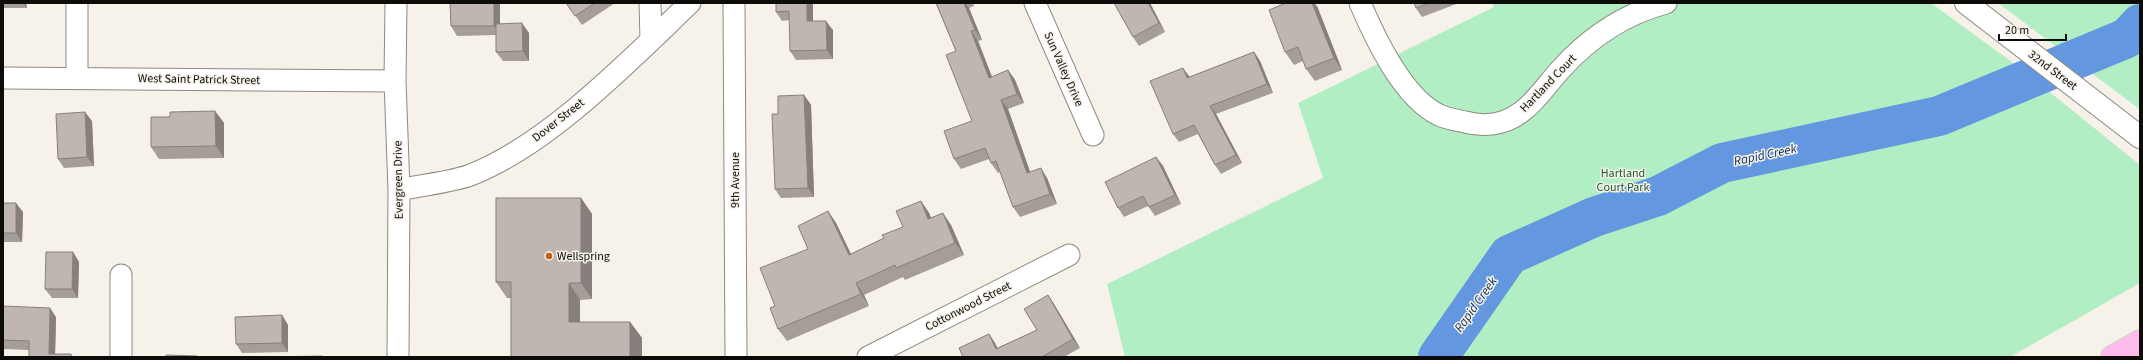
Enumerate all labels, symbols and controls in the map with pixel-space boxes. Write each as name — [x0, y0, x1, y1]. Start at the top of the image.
scale bar — [1999, 16, 2066, 42]
text: 20 m — [2005, 22, 2029, 39]
street label: Sun Valley Drive — [1040, 29, 1088, 109]
street label: 32nd Street — [2025, 46, 2081, 95]
street label: Hartland Court — [1516, 50, 1581, 116]
street label: West Saint Patrick Street — [138, 70, 260, 89]
street label: Dover Street — [529, 95, 588, 146]
water label: Rapid Creek — [1732, 139, 1799, 170]
street label: Evergreen Drive — [389, 140, 408, 220]
street label: 9th Avenue — [727, 152, 744, 208]
park label: Hartland Court Park — [1597, 165, 1650, 196]
place label: Wellspring — [557, 248, 610, 265]
marker: Wellspring — [544, 251, 554, 261]
water label: Rapid Creek — [1450, 273, 1502, 336]
street label: Cottonwood Street — [922, 277, 1014, 336]

